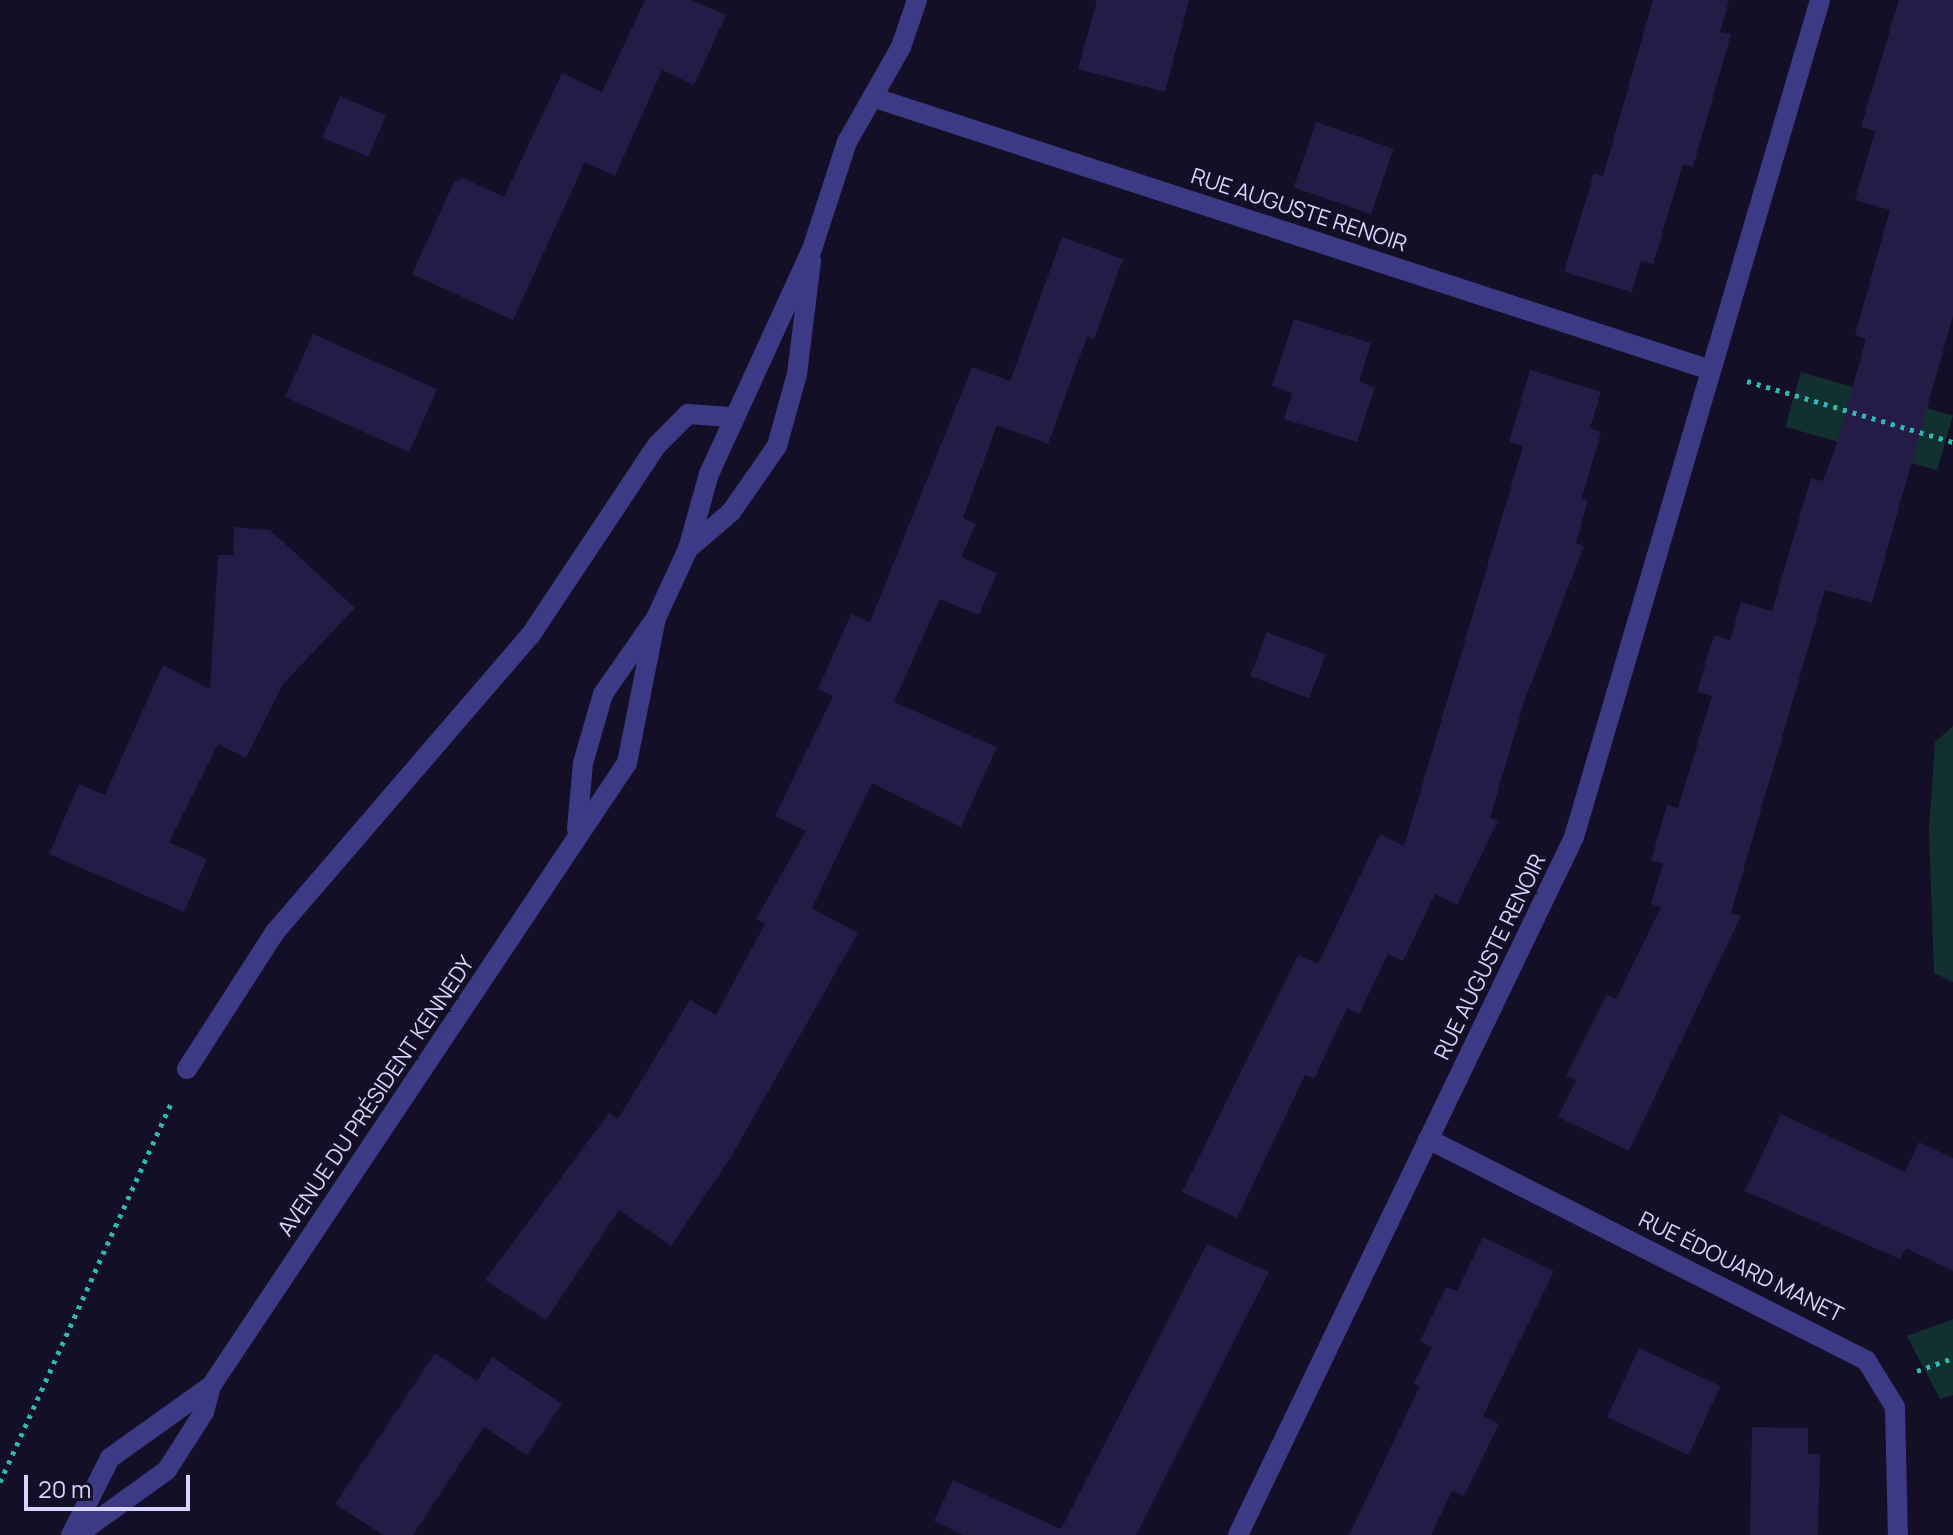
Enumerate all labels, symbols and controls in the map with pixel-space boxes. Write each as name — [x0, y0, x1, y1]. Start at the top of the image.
street label: RUE AUGUSTE RENOIR — [1188, 163, 1410, 257]
street label: RUE AUGUSTE RENOIR — [1429, 850, 1551, 1064]
street label: AVENUE DU PRÉSIDENT KENNEDY — [272, 951, 480, 1241]
street label: RUE ÉDOUARD MANET — [1634, 1206, 1848, 1328]
scale bar — [28, 1459, 194, 1509]
text: 20 m — [38, 1472, 91, 1505]

